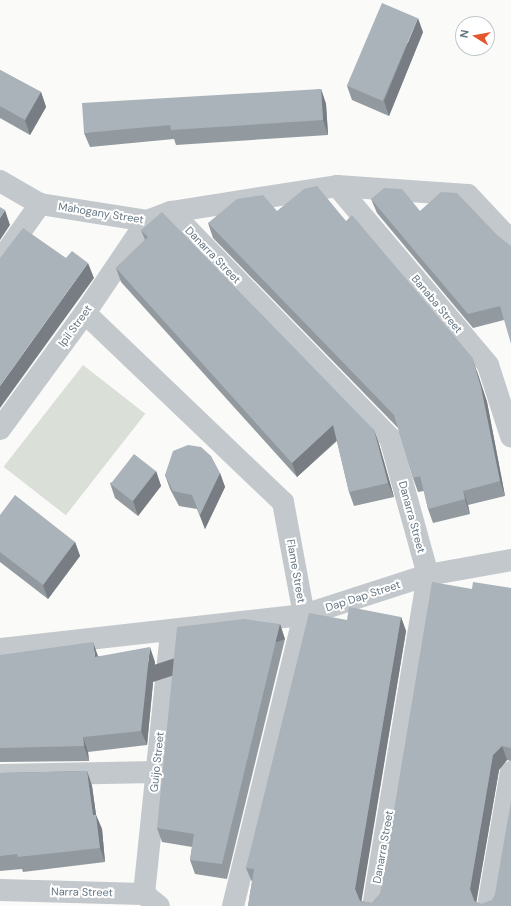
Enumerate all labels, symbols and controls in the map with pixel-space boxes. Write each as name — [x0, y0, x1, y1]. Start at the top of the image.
north arrow — [455, 16, 495, 56]
text: N — [457, 29, 472, 39]
street label: Mahogany Street — [57, 200, 145, 226]
street label: Danarra Street — [183, 224, 243, 286]
street label: Banaba Street — [409, 272, 465, 336]
street label: Ipil Street — [55, 302, 95, 350]
street label: Danarra Street — [396, 480, 428, 554]
street label: Flame Street — [284, 538, 308, 604]
street label: Dap Dap Street — [324, 578, 402, 614]
street label: Guijo Street — [147, 731, 167, 793]
street label: Danarra Street — [370, 809, 396, 885]
street label: Narra Street — [51, 885, 113, 899]

